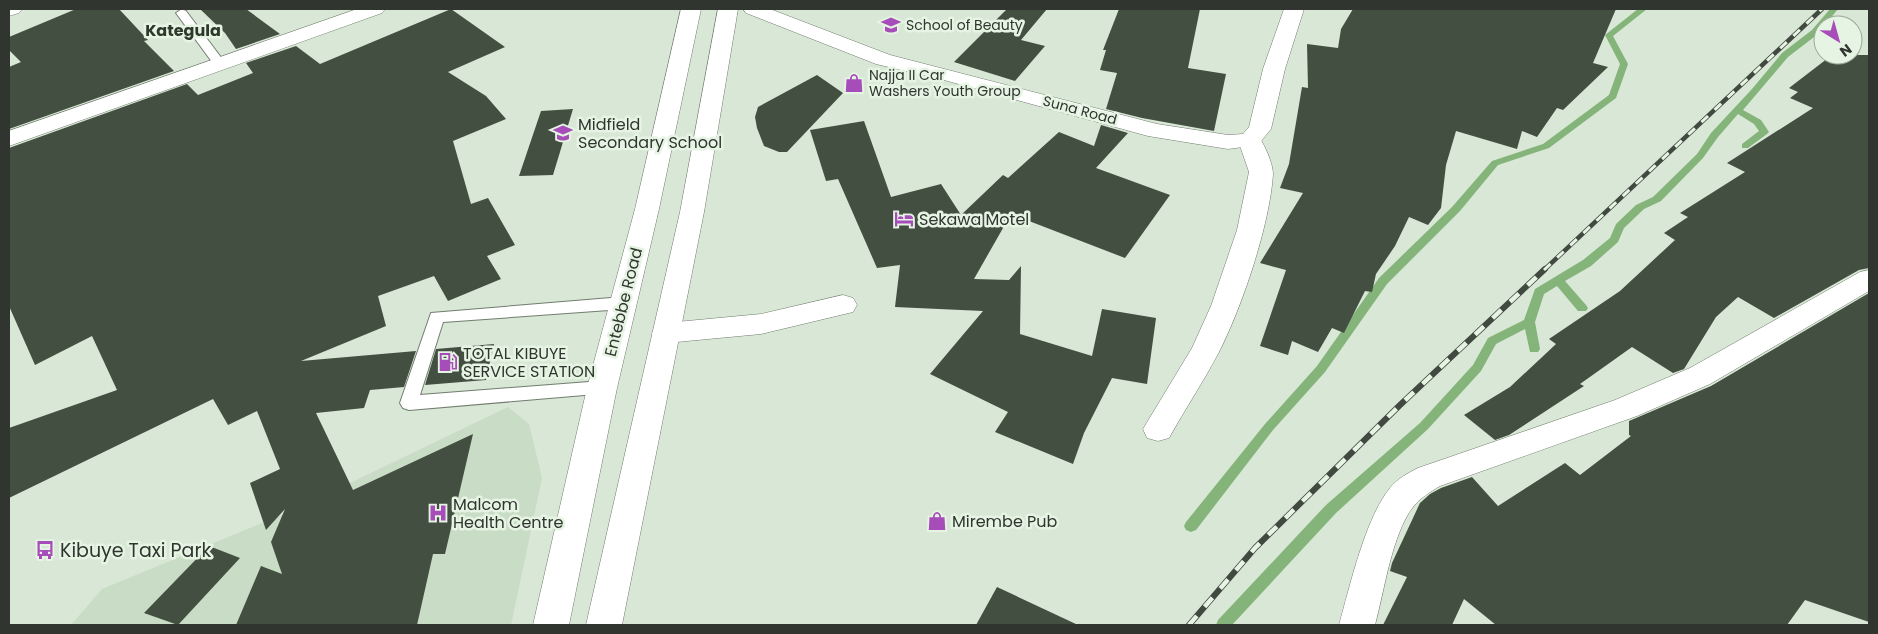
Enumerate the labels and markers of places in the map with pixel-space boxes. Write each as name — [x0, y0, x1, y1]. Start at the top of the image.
school or university icon: School of Beauty — [880, 14, 902, 36]
place label: School of Beauty — [906, 15, 1023, 35]
place label: Najja II Car Washers Youth Group — [869, 65, 1021, 101]
shop icon: Najja II Car Washers Youth Group — [843, 72, 865, 94]
place label: Midfield Secondary School — [578, 113, 722, 154]
school or university icon: Midfield Secondary School — [552, 122, 574, 144]
hotel icon: Sekawa Motel — [893, 208, 915, 230]
place label: Sekawa Motel — [919, 208, 1029, 231]
place label: TOTAL KIBUYE SERVICE STATION — [463, 342, 595, 383]
fuel station icon: TOTAL KIBUYE SERVICE STATION — [437, 351, 459, 373]
place label: Malcom Health Centre — [453, 493, 563, 534]
hospital icon: Malcom Health Centre — [427, 502, 449, 524]
shop icon: Mirembe Pub — [926, 510, 948, 532]
place label: Mirembe Pub — [952, 510, 1058, 533]
place label: Kibuye Taxi Park — [60, 537, 212, 564]
bus stop icon: Kibuye Taxi Park — [34, 539, 56, 561]

